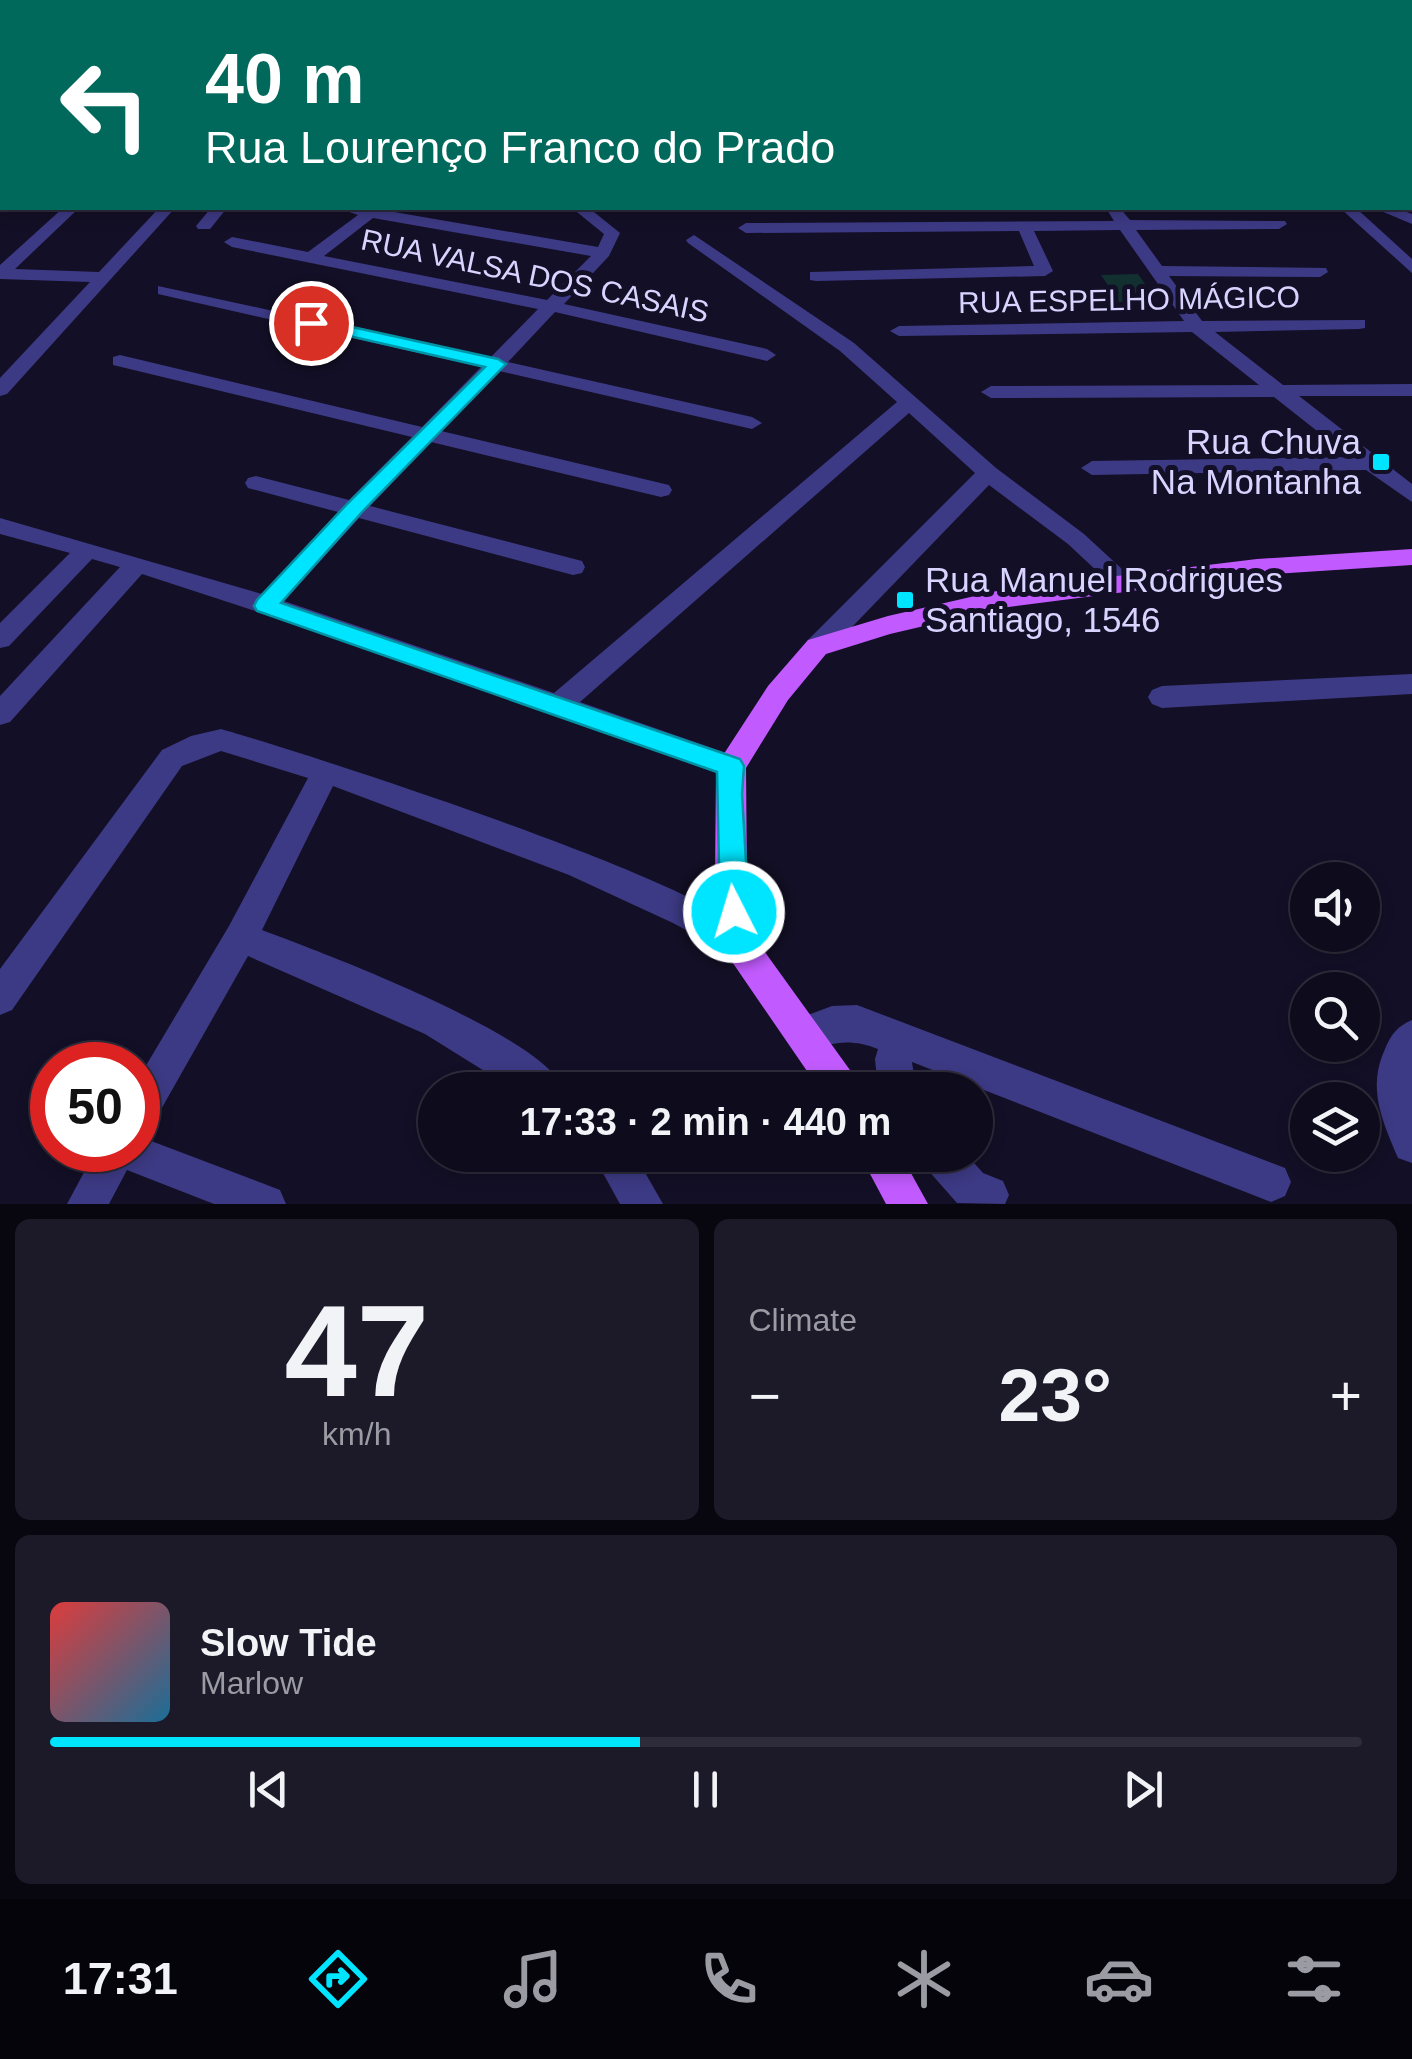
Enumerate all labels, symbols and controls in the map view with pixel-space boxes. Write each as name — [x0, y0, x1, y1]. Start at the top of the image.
icon: left — [40, 40, 170, 170]
text: 40 m — [205, 40, 365, 118]
text: Rua Lourenço Franco do Prado — [205, 122, 835, 173]
street label: RUA VALSA DOS CASAIS — [358, 223, 712, 329]
street label: RUA ESPELHO MÁGICO — [958, 280, 1300, 319]
pin — [269, 281, 354, 366]
icon: arrive — [284, 296, 339, 351]
place label: Rua Chuva Na Montanha — [1151, 422, 1362, 501]
marker: Rua Chuva Na Montanha — [1370, 451, 1392, 473]
place label: Rua Manuel Rodrigues Santiago, 1546 — [925, 560, 1283, 639]
marker: Rua Manuel Rodrigues Santiago, 1546 — [894, 589, 916, 611]
position arrow — [682, 860, 786, 964]
map controls — [1290, 862, 1380, 1172]
button: sound — [1290, 862, 1380, 952]
button: search — [1290, 972, 1380, 1062]
speed limit sign: 50 — [30, 1042, 160, 1172]
button: layers — [1290, 1082, 1380, 1172]
text: 17:33 · 2 min · 440 m — [520, 1101, 891, 1143]
text: 47 — [284, 1278, 429, 1424]
text: Climate — [749, 1302, 857, 1338]
text: 23° — [999, 1353, 1112, 1437]
text: − — [749, 1365, 781, 1427]
text: + — [1330, 1365, 1362, 1427]
text: km/h — [322, 1416, 391, 1452]
text: Slow Tide — [200, 1622, 377, 1664]
text: Marlow — [200, 1665, 303, 1701]
icon: previous — [241, 1762, 296, 1817]
icon: pause — [678, 1762, 733, 1817]
icon: next — [1116, 1762, 1171, 1817]
icon: directions — [303, 1944, 373, 2014]
icon: music — [498, 1944, 568, 2014]
icon: phone — [694, 1944, 764, 2014]
icon: climate — [889, 1944, 959, 2014]
icon: car — [1084, 1944, 1154, 2014]
icon: filters — [1279, 1944, 1349, 2014]
text: 17:31 — [63, 1953, 178, 2004]

